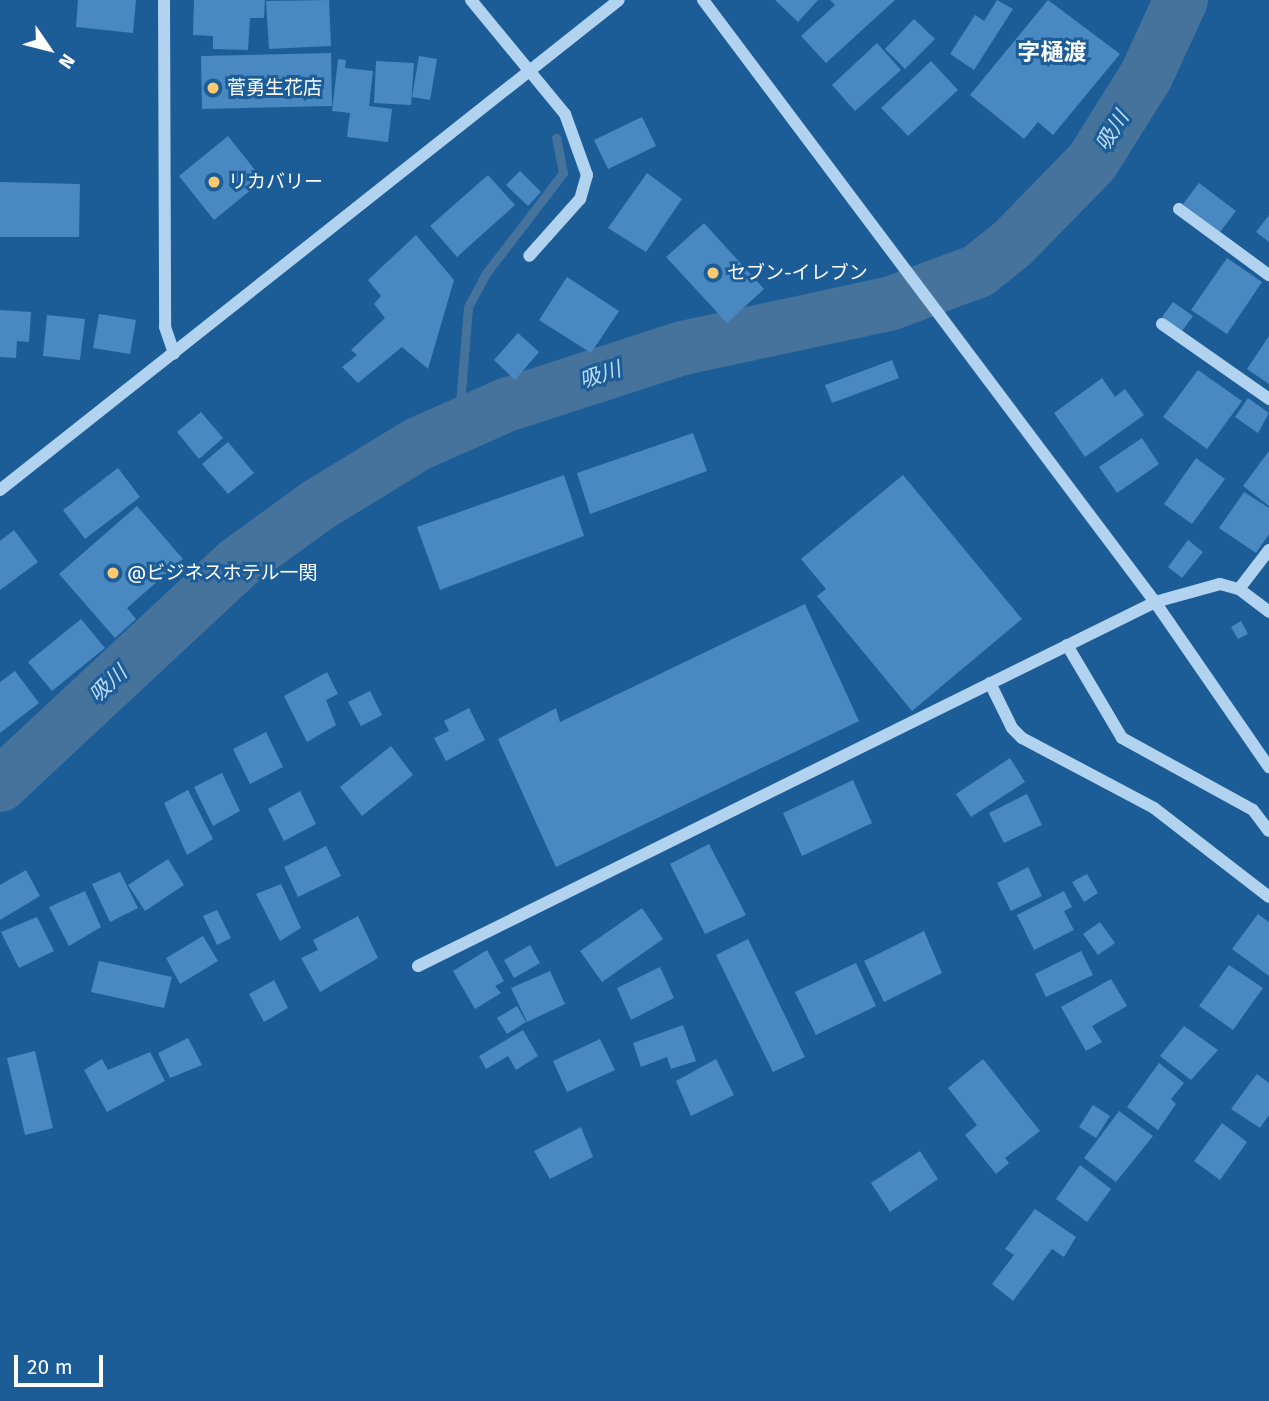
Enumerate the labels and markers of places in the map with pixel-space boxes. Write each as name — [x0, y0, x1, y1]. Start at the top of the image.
place label: 菅勇生花店 — [227, 77, 322, 99]
marker: 菅勇生花店 — [205, 80, 221, 96]
place label: リカバリー — [228, 171, 323, 193]
marker: リカバリー — [206, 174, 222, 190]
place label: セブン-イレブン — [727, 262, 868, 284]
marker: セブン-イレブン — [705, 265, 721, 281]
place label: @ビジネスホテル一関 — [127, 562, 317, 584]
marker: @ビジネスホテル一関 — [105, 565, 121, 581]

